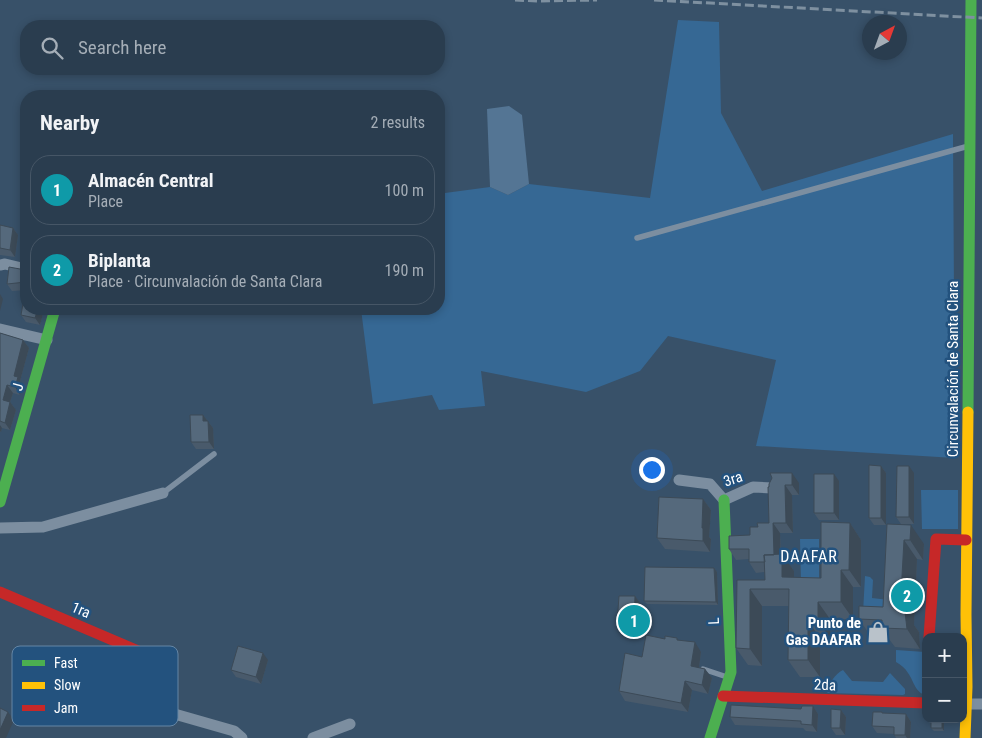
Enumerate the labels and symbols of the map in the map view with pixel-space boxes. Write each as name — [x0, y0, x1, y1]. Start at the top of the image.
north arrow — [862, 15, 907, 60]
street label: Circunvalación de Santa Clara — [944, 281, 962, 457]
street label: J — [8, 381, 28, 393]
your location — [639, 457, 665, 483]
street label: 3ra — [721, 468, 745, 490]
district label: DAAFAR — [780, 547, 838, 566]
pin: 2 — [891, 577, 923, 615]
street label: 1ra — [69, 598, 93, 622]
pin: 1 — [618, 602, 650, 640]
place label: Punto de Gas DAAFAR — [786, 614, 861, 649]
street label: L — [705, 617, 723, 625]
shop icon: Punto de Gas DAAFAR — [865, 619, 891, 645]
legend — [12, 646, 178, 726]
text: Fast — [54, 655, 78, 671]
street label: 2da — [814, 676, 836, 694]
text: Slow — [54, 677, 81, 693]
text: Jam — [54, 700, 78, 716]

